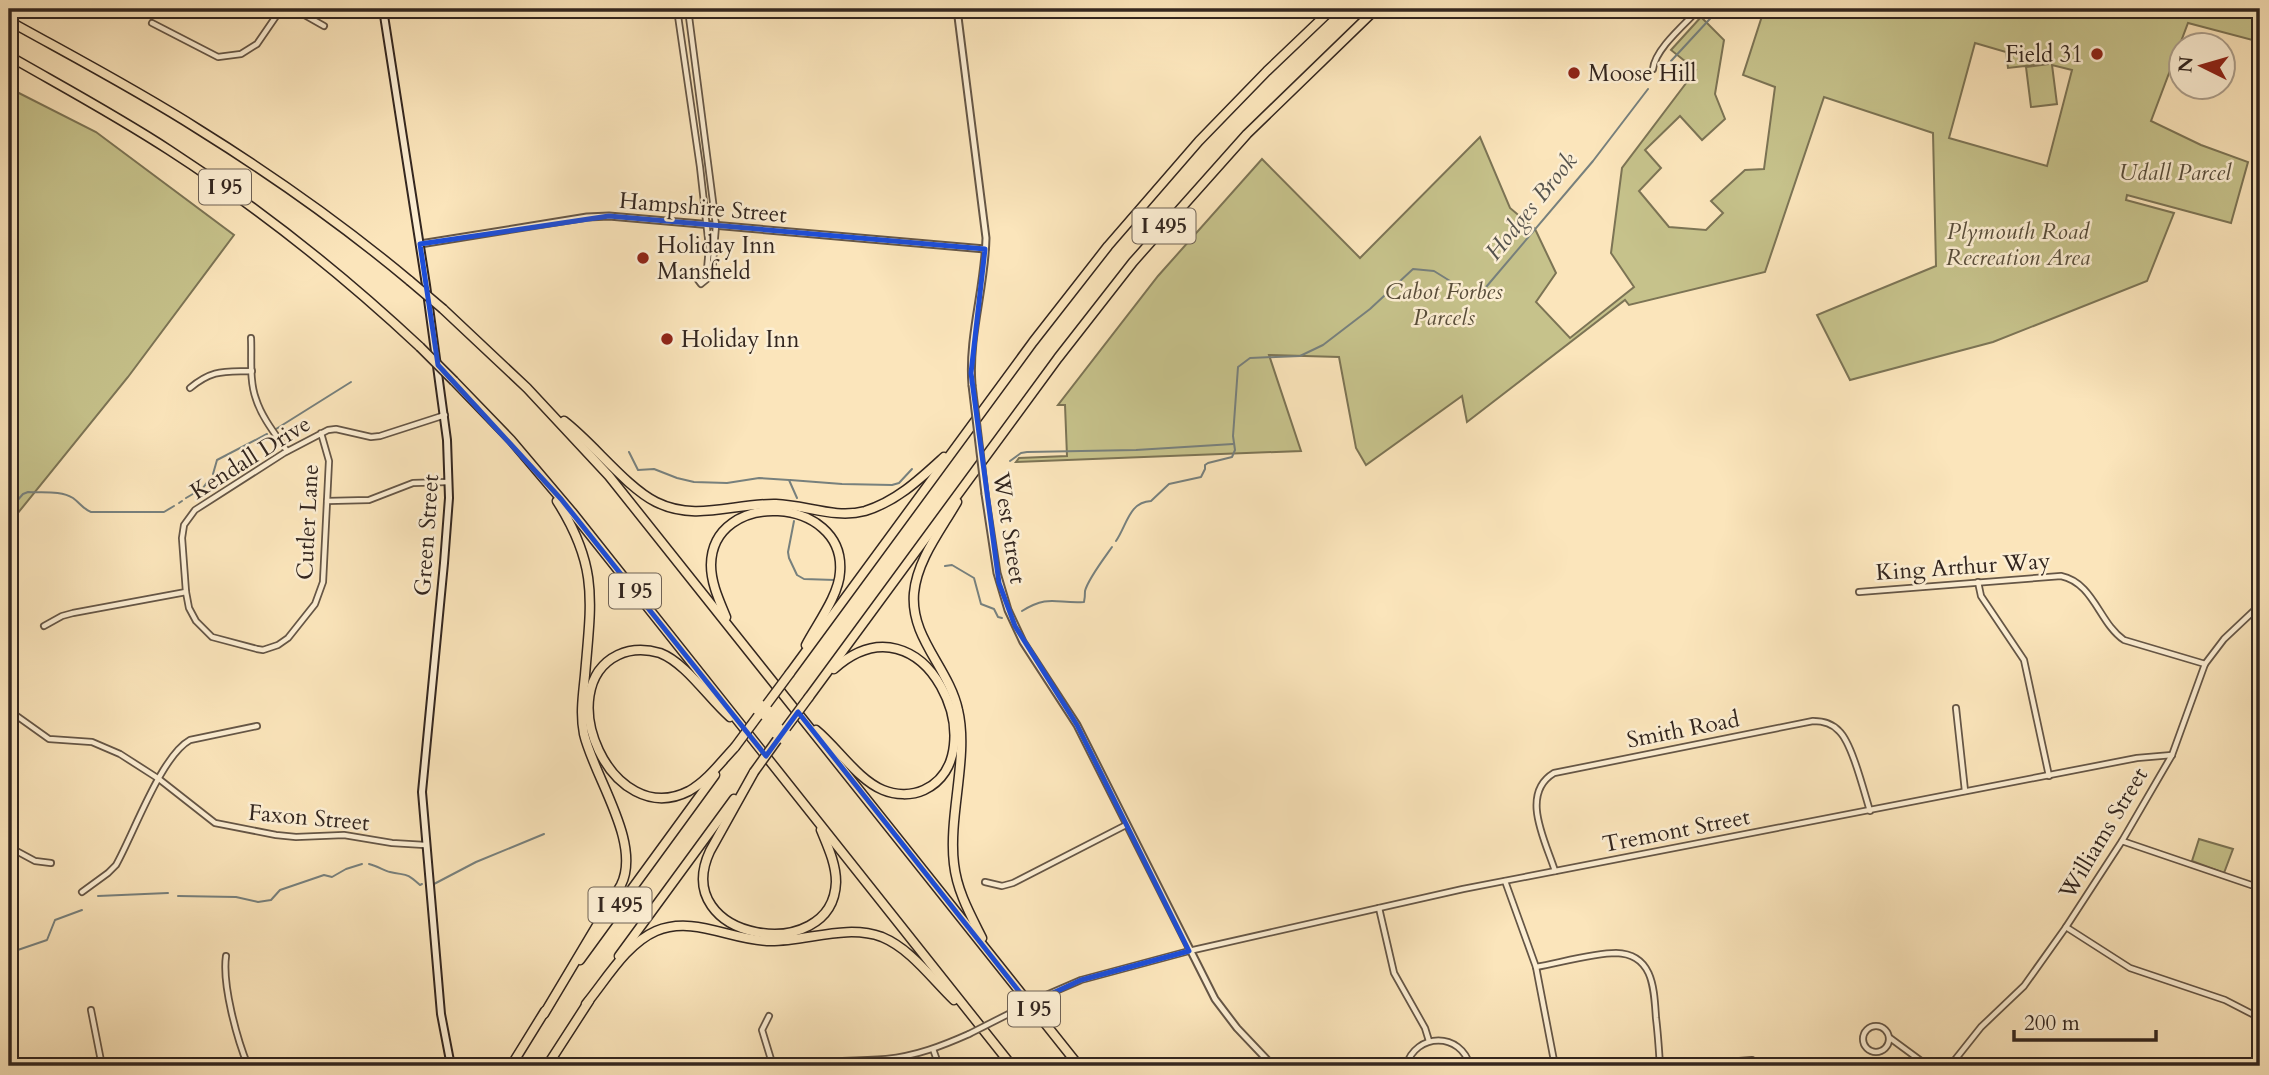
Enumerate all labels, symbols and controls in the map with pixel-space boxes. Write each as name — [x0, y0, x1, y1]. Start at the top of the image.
north arrow — [2168, 32, 2238, 102]
place label: Field 31 — [2005, 39, 2083, 70]
marker: Field 31 — [2089, 46, 2105, 62]
text: N — [2172, 55, 2200, 74]
place label: Moose Hill — [1588, 58, 1696, 89]
marker: Moose Hill — [1566, 65, 1582, 81]
water label: Hodges Brook — [1478, 145, 1585, 267]
park label: Udall Parcel — [2119, 157, 2232, 188]
road number: I 95 — [199, 170, 251, 204]
street label: Hampshire Street — [618, 185, 788, 230]
road number: I 495 — [1132, 208, 1196, 244]
park label: Plymouth Road Recreation Area — [1946, 216, 2090, 273]
place label: Holiday Inn Mansfield — [657, 230, 775, 287]
marker: Holiday Inn Mansfield — [635, 250, 651, 266]
park label: Cabot Forbes Parcels — [1385, 276, 1503, 333]
place label: Holiday Inn — [681, 324, 799, 355]
marker: Holiday Inn — [659, 331, 675, 347]
street label: Kendall Drive — [184, 408, 316, 507]
street label: Cutler Lane — [289, 463, 326, 581]
street label: West Street — [985, 469, 1034, 586]
street label: Green Street — [407, 473, 446, 597]
street label: King Arthur Way — [1875, 545, 2051, 588]
road number: I 95 — [609, 574, 661, 608]
street label: Smith Road — [1624, 703, 1743, 756]
street label: Williams Street — [2051, 762, 2155, 906]
street label: Faxon Street — [247, 797, 371, 838]
street label: Tremont Street — [1600, 801, 1752, 860]
road number: I 495 — [588, 888, 652, 922]
road number: I 95 — [1008, 992, 1060, 1026]
scale bar — [2014, 998, 2155, 1042]
text: 200 m — [2024, 1009, 2080, 1038]

